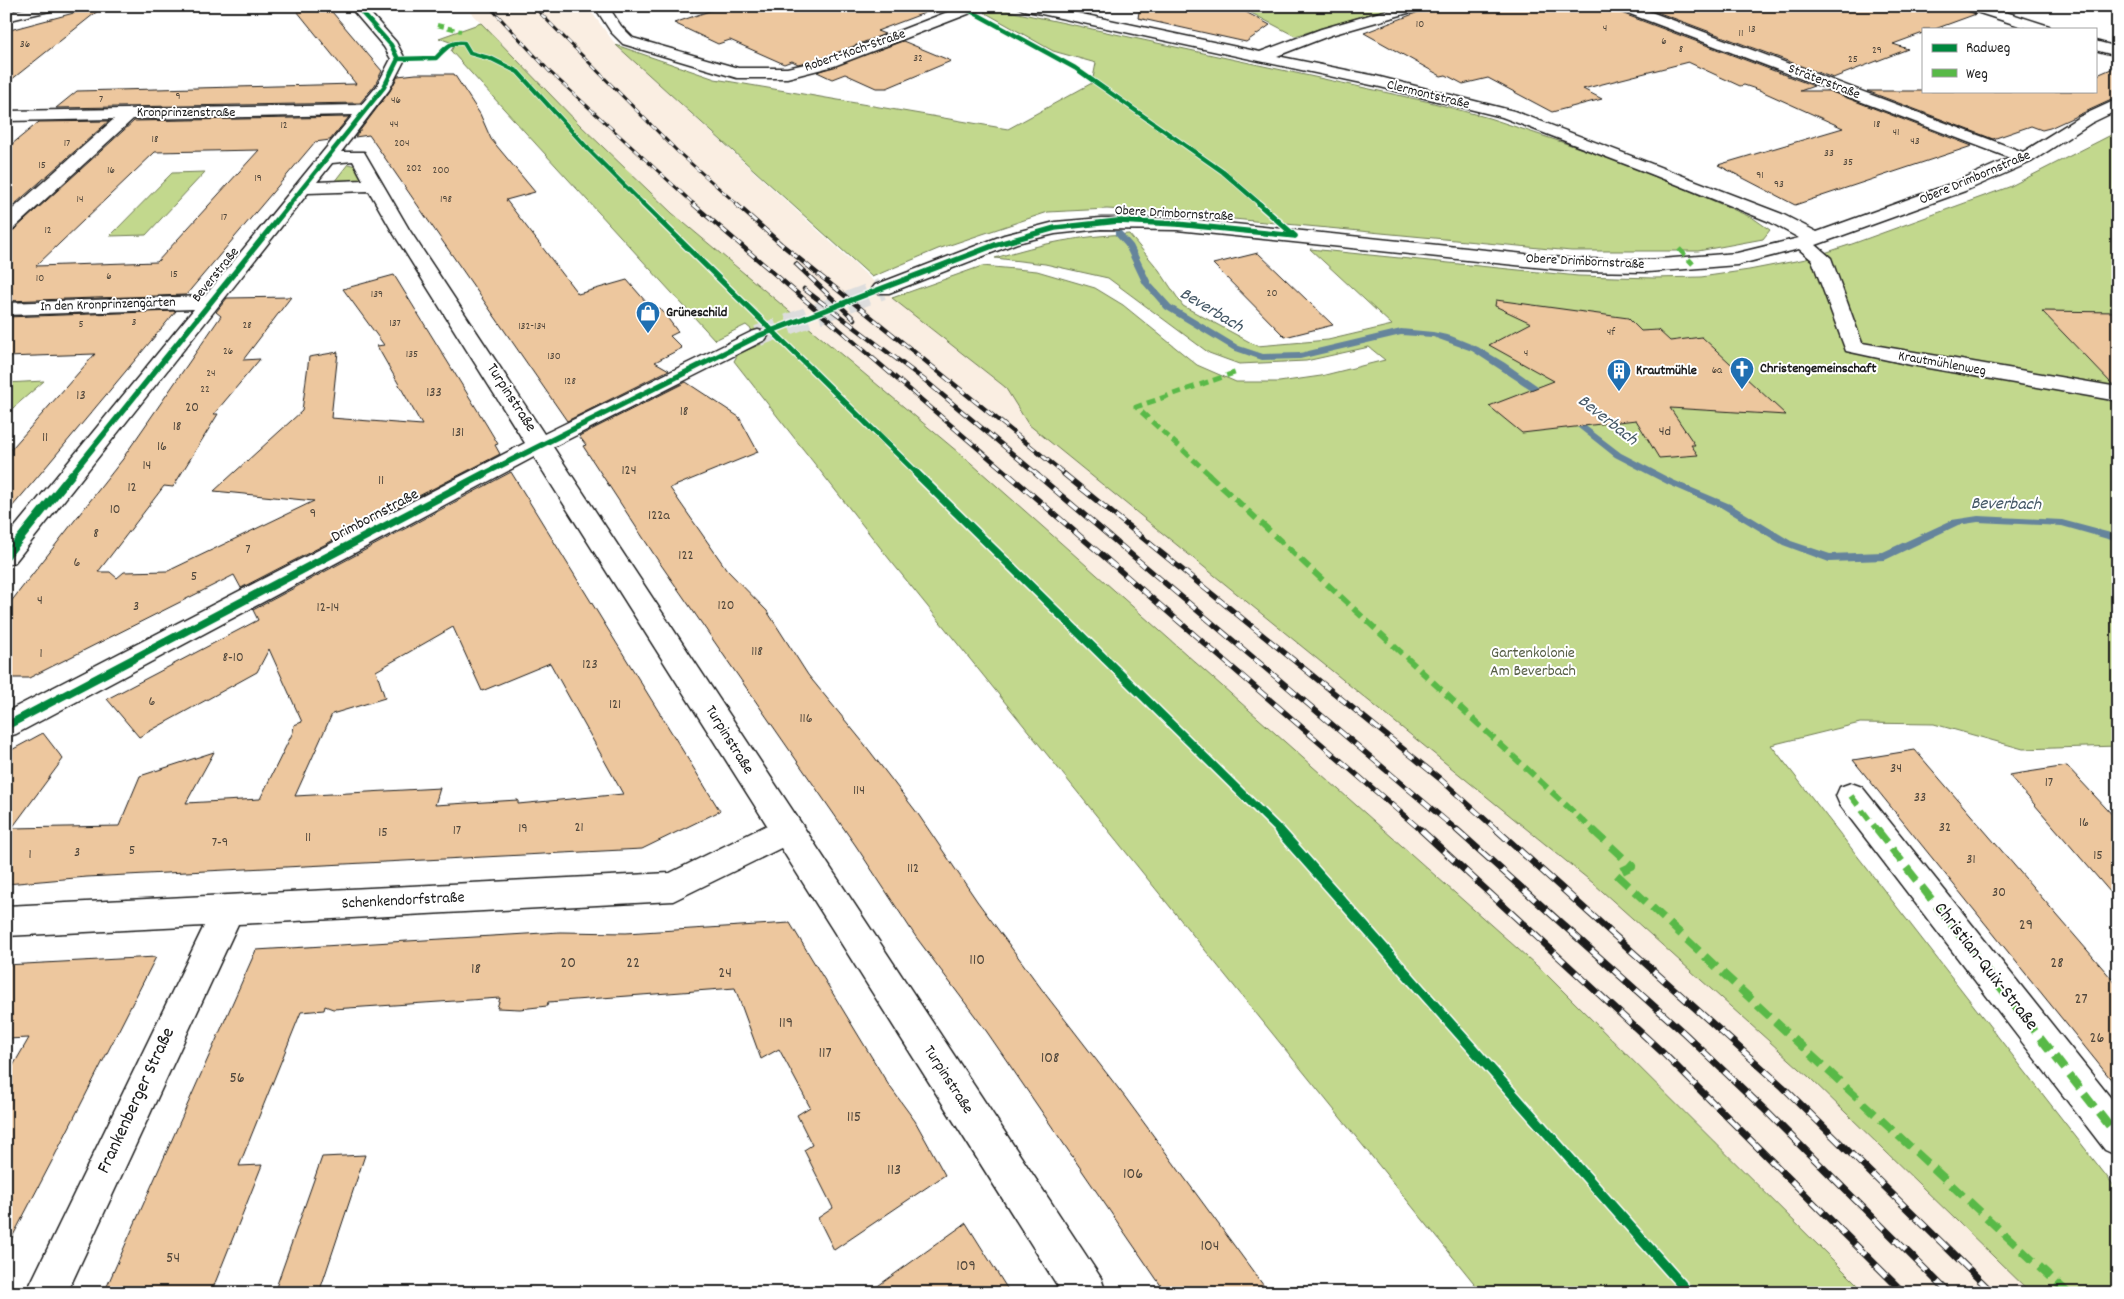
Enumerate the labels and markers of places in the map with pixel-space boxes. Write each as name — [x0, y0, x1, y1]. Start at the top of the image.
shop icon: Grüneschild — [635, 300, 661, 334]
place label: Grüneschild — [666, 303, 728, 323]
church icon: Christengemeinschaft — [1729, 356, 1755, 390]
building icon: Krautmühle — [1606, 358, 1632, 392]
place label: Christengemeinschaft — [1760, 359, 1877, 379]
place label: Krautmühle — [1636, 361, 1697, 381]

